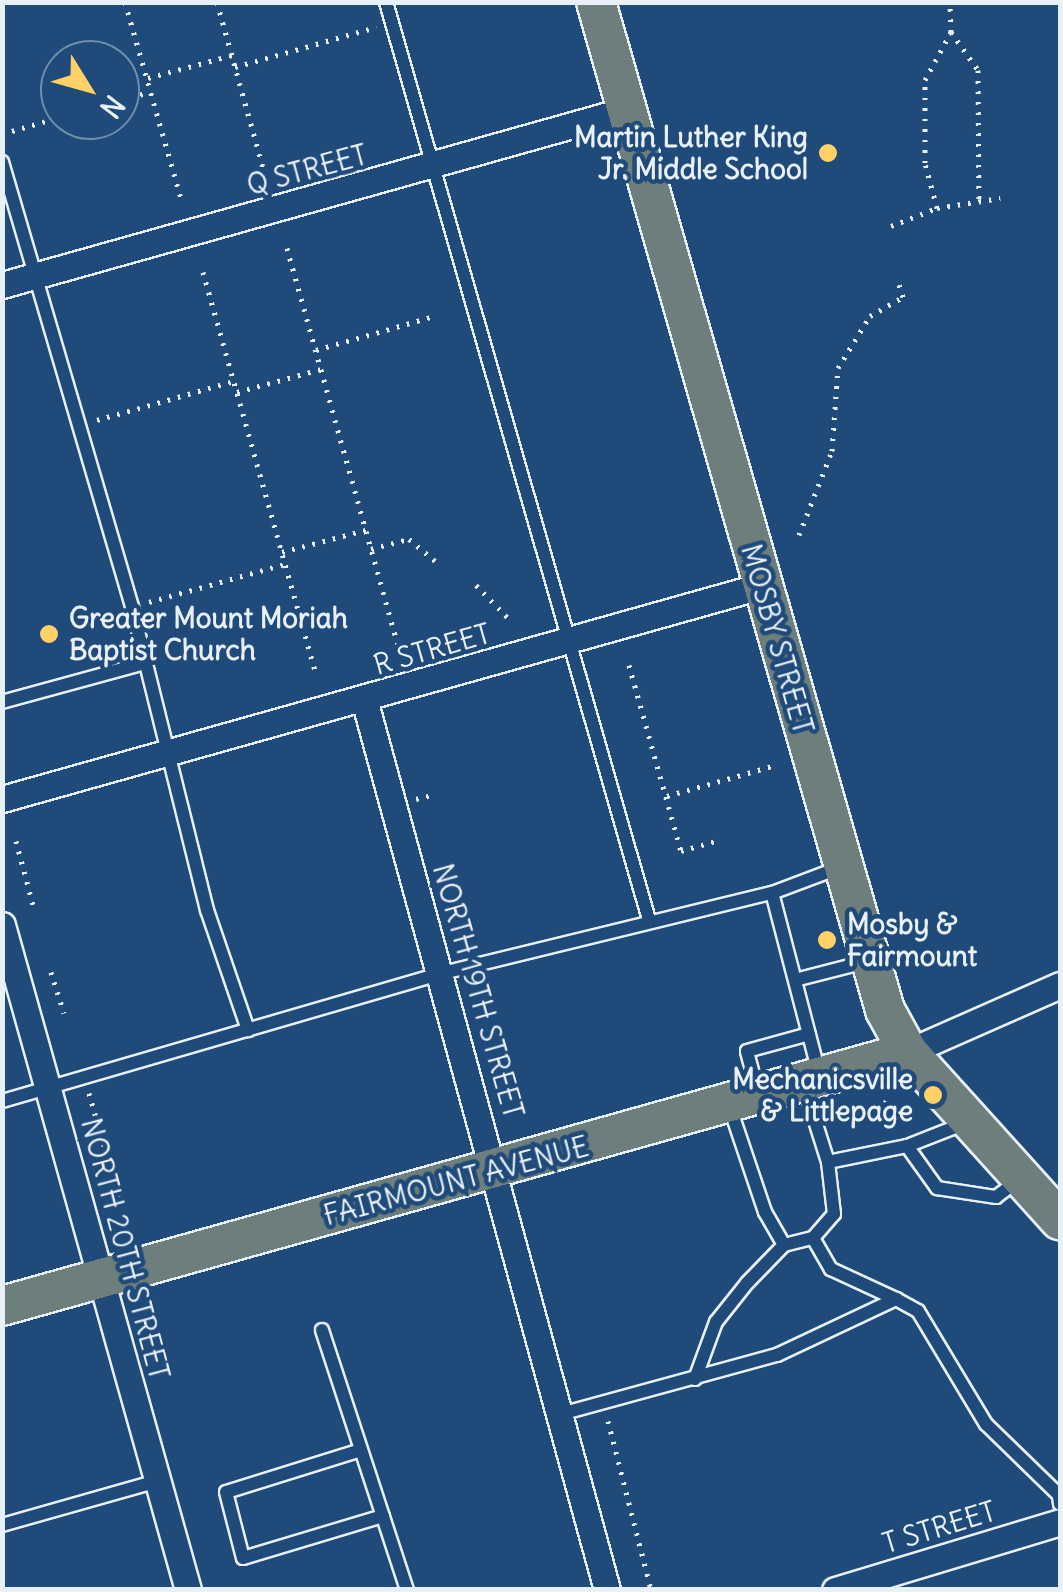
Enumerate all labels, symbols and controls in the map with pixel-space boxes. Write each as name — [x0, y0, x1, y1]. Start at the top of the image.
north arrow — [40, 40, 140, 140]
text: N — [92, 88, 133, 125]
place label: Martin Luther King Jr. Middle School — [574, 120, 808, 186]
street label: Q STREET — [243, 138, 371, 202]
marker: Martin Luther King Jr. Middle School — [817, 142, 839, 164]
street label: MOSBY STREET — [734, 540, 820, 738]
place label: Greater Mount Moriah Baptist Church — [69, 601, 348, 667]
street label: R STREET — [370, 616, 494, 682]
marker: Greater Mount Moriah Baptist Church — [38, 623, 60, 645]
street label: NORTH 19TH STREET — [426, 860, 530, 1122]
place label: Mosby & Fairmount — [847, 907, 977, 973]
marker: Mosby & Fairmount — [816, 929, 838, 951]
place label: Mechanicsville & Littlepage — [732, 1062, 913, 1128]
marker: Mechanicsville & Littlepage — [922, 1084, 944, 1106]
street label: NORTH 20TH STREET — [74, 1114, 176, 1384]
street label: FAIRMOUNT AVENUE — [320, 1129, 592, 1233]
street label: T STREET — [878, 1494, 1000, 1560]

